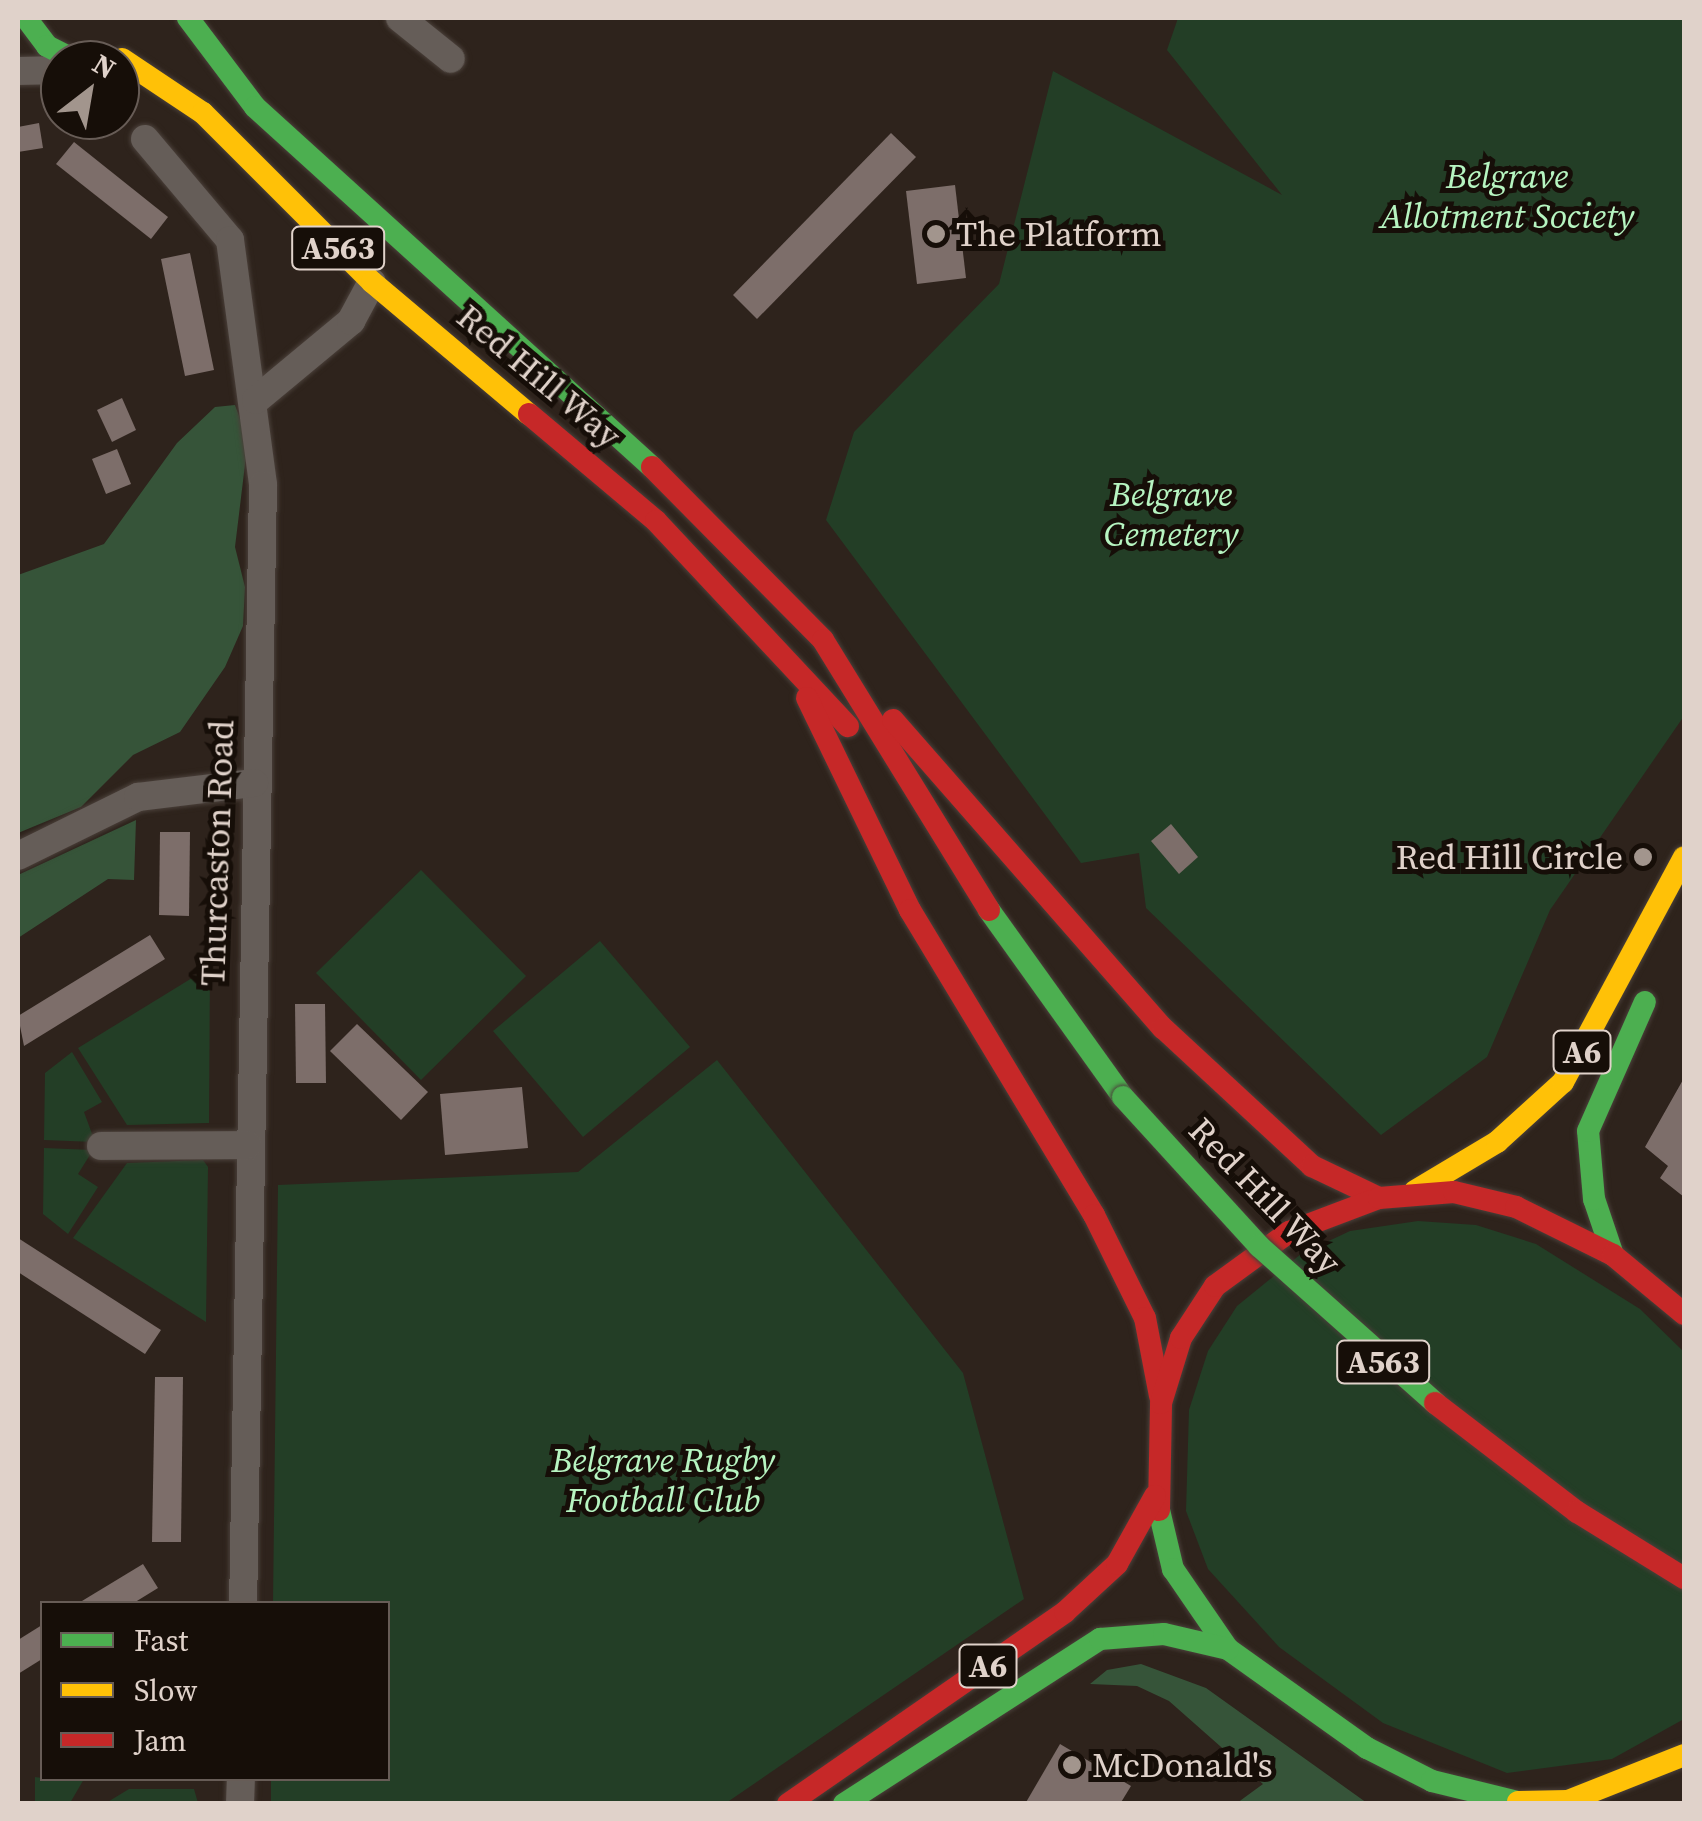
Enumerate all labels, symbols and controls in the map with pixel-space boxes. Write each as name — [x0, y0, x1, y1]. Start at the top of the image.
north arrow — [40, 40, 140, 140]
text: N — [86, 44, 123, 88]
park label: Belgrave Allotment Society — [1380, 155, 1634, 237]
place label: The Platform — [956, 213, 1161, 255]
road number: A563 — [290, 221, 386, 275]
marker: The Platform — [925, 223, 947, 245]
street label: Red Hill Way — [448, 295, 630, 457]
park label: Belgrave Cemetery — [1104, 473, 1238, 555]
street label: Thurcaston Road — [191, 719, 243, 987]
place label: Red Hill Circle — [1396, 836, 1623, 878]
marker: Red Hill Circle — [1632, 846, 1654, 868]
road number: A6 — [1552, 1025, 1612, 1079]
street label: Red Hill Way — [1180, 1109, 1350, 1283]
road number: A563 — [1336, 1335, 1430, 1389]
park label: Belgrave Rugby Football Club — [551, 1439, 775, 1521]
legend — [40, 1601, 390, 1781]
text: Fast — [134, 1620, 188, 1661]
road number: A6 — [958, 1639, 1018, 1693]
text: Slow — [134, 1670, 197, 1711]
text: Jam — [134, 1720, 187, 1761]
place label: McDonald's — [1092, 1744, 1273, 1786]
marker: McDonald's — [1061, 1754, 1083, 1776]

